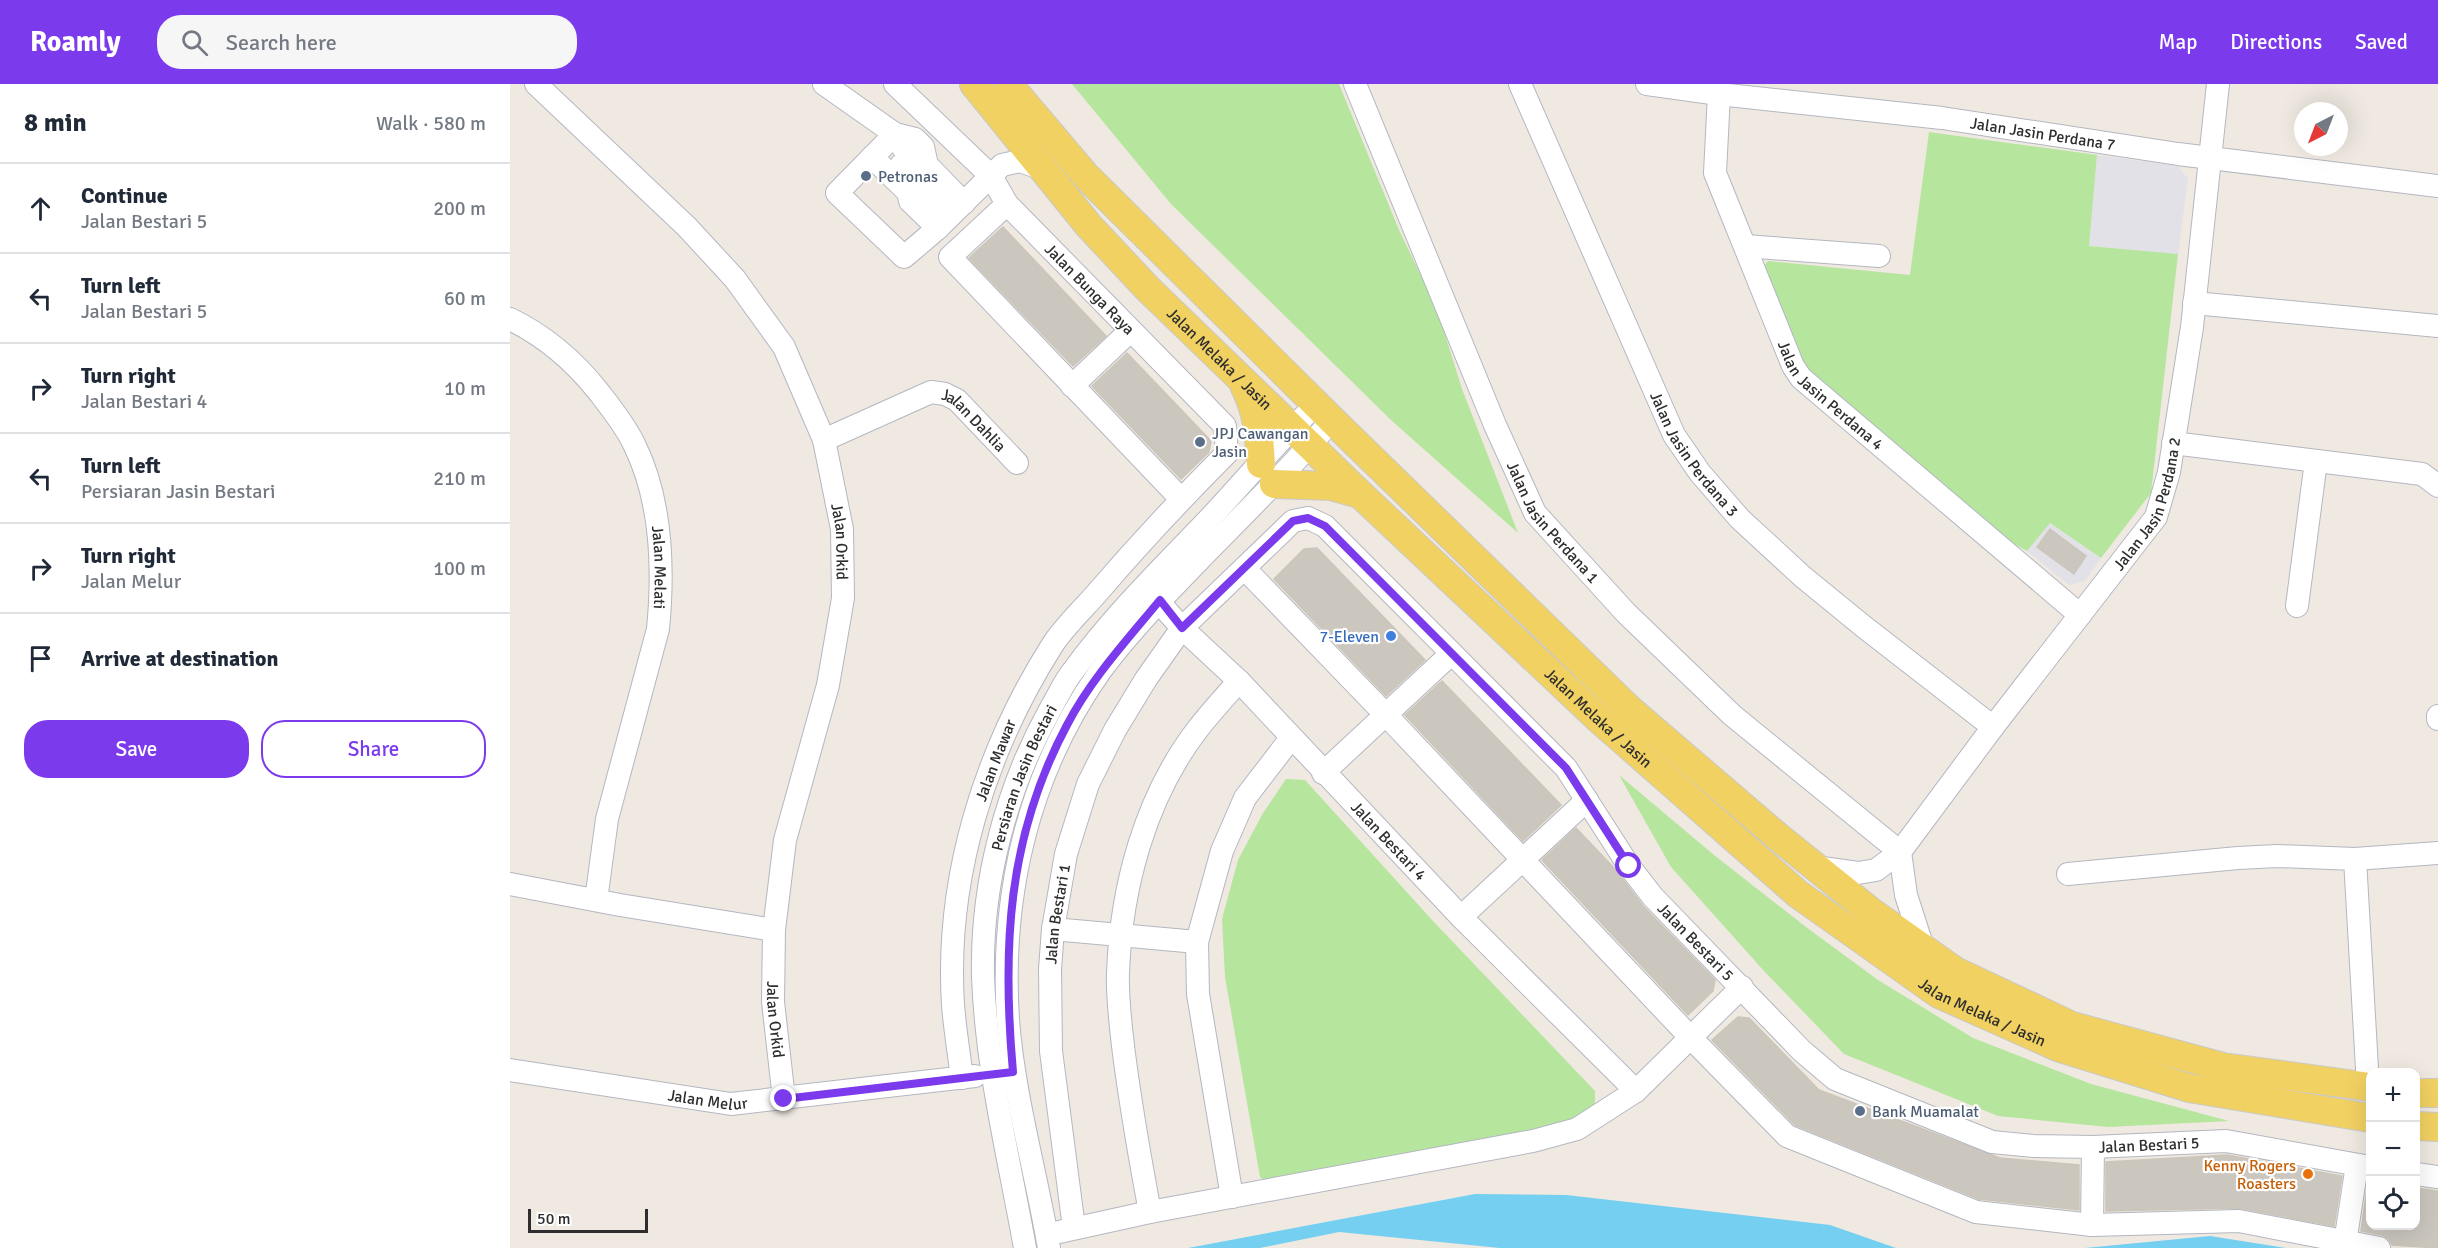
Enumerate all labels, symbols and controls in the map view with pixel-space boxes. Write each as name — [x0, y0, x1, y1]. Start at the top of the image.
search box — [157, 15, 577, 69]
text: Roamly — [30, 25, 121, 59]
icon: search — [178, 26, 211, 59]
text: Search here — [226, 29, 337, 56]
text: Map — [2159, 29, 2197, 55]
text: Directions — [2230, 29, 2322, 55]
text: Saved — [2355, 29, 2408, 55]
north arrow — [2294, 102, 2348, 156]
text: 8 min — [24, 107, 87, 139]
text: Walk · 580 m — [376, 111, 486, 136]
street label: Jalan Jasin Perdana 7 — [1969, 113, 2117, 155]
place label: Petronas — [878, 167, 938, 187]
marker: Petronas — [859, 169, 873, 183]
text: Continue — [81, 182, 168, 209]
icon: ahead — [24, 192, 57, 225]
text: 200 m — [433, 196, 486, 221]
text: Jalan Bestari 5 — [81, 209, 207, 234]
street label: Jalan Bunga Raya — [1040, 240, 1139, 339]
text: Turn left — [81, 272, 161, 299]
icon: left — [24, 282, 57, 315]
text: 60 m — [444, 286, 486, 311]
text: Jalan Bestari 5 — [81, 299, 207, 324]
street label: Jalan Melaka / Jasin — [1162, 304, 1276, 415]
street label: Jalan Jasin Perdana 4 — [1773, 338, 1888, 455]
text: Turn right — [81, 362, 176, 389]
icon: right — [24, 372, 57, 405]
text: 10 m — [444, 376, 486, 401]
street label: Jalan Dahlia — [940, 385, 1010, 456]
text: Jalan Bestari 4 — [81, 389, 207, 414]
street label: Jalan Jasin Perdana 3 — [1645, 389, 1742, 521]
place label: JPJ Cawangan Jasin — [1212, 424, 1309, 462]
marker: JPJ Cawangan Jasin — [1193, 435, 1207, 449]
street label: Jalan Jasin Perdana 2 — [2109, 436, 2185, 575]
text: Turn left — [81, 452, 161, 479]
street label: Jalan Jasin Perdana 1 — [1502, 459, 1603, 588]
icon: left — [24, 462, 57, 495]
text: 210 m — [433, 466, 486, 491]
text: Persiaran Jasin Bestari — [81, 479, 275, 504]
street label: Jalan Orkid — [826, 502, 852, 580]
street label: Jalan Melati — [647, 525, 670, 610]
text: Turn right — [81, 542, 176, 569]
icon: right — [24, 552, 57, 585]
text: 100 m — [433, 556, 486, 581]
text: Jalan Melur — [81, 569, 181, 594]
place label: 7-Eleven — [1320, 627, 1379, 647]
marker: 7-Eleven — [1384, 629, 1398, 643]
icon: arrive — [24, 642, 57, 675]
text: Arrive at destination — [81, 645, 278, 672]
street label: Jalan Melaka / Jasin — [1540, 664, 1656, 772]
street label: Persiaran Jasin Bestari — [987, 701, 1062, 853]
street label: Jalan Mawar — [971, 716, 1021, 804]
button: Save — [24, 720, 249, 778]
button: Share — [261, 720, 486, 778]
street label: Jalan Bestari 4 — [1346, 798, 1431, 885]
route start — [1615, 852, 1641, 878]
street label: Jalan Bestari 1 — [1041, 862, 1075, 965]
street label: Jalan Bestari 5 — [1653, 899, 1738, 985]
street label: Jalan Melaka / Jasin — [1914, 974, 2049, 1051]
street label: Jalan Orkid — [762, 981, 788, 1059]
map controls — [2366, 1068, 2420, 1230]
button: + — [2366, 1068, 2420, 1122]
street label: Jalan Melur — [666, 1085, 749, 1115]
route end — [770, 1085, 796, 1111]
place label: Bank Muamalat — [1872, 1102, 1979, 1122]
marker: Bank Muamalat — [1853, 1104, 1867, 1118]
button: − — [2366, 1122, 2420, 1176]
street label: Jalan Bestari 5 — [2098, 1133, 2200, 1158]
place label: Kenny Rogers Roasters — [2203, 1156, 2296, 1194]
marker: Kenny Rogers Roasters — [2301, 1167, 2315, 1181]
button: locate — [2366, 1176, 2420, 1230]
scale bar — [528, 1206, 648, 1234]
text: 50 m — [537, 1209, 571, 1229]

